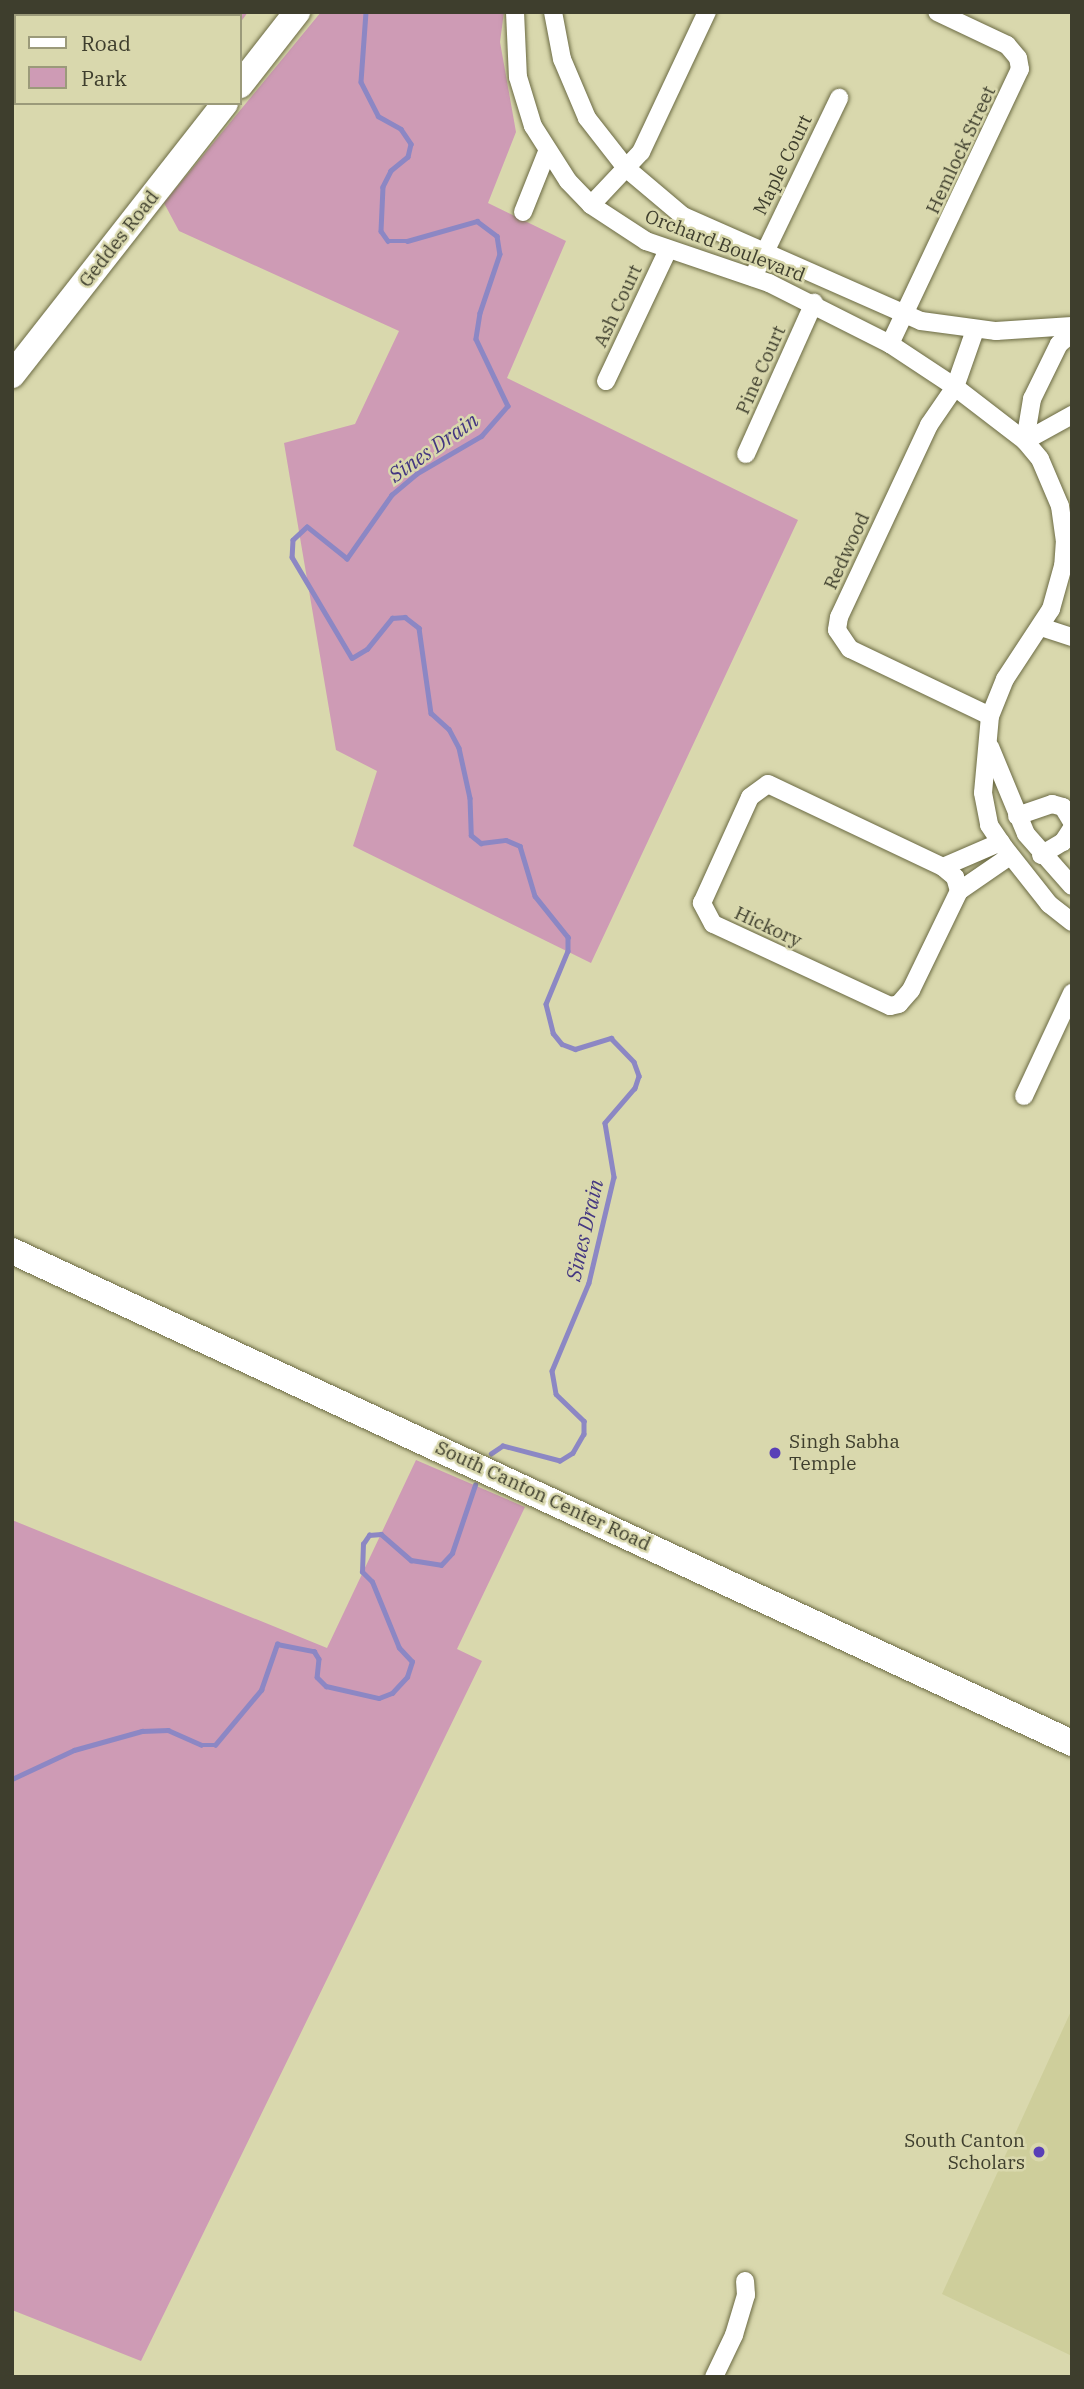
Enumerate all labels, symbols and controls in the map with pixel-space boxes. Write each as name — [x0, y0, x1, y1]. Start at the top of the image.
legend — [14, 14, 242, 105]
text: Road — [81, 29, 131, 57]
text: Park — [81, 64, 127, 92]
street label: Hemlock Street — [921, 82, 1001, 218]
street label: Maple Court — [749, 111, 817, 219]
street label: Geddes Road — [74, 186, 164, 292]
street label: Orchard Boulevard — [642, 205, 808, 287]
street label: Ash Court — [589, 261, 647, 351]
street label: Pine Court — [731, 322, 791, 418]
water label: Sines Drain — [383, 407, 483, 487]
street label: Redwood — [819, 509, 875, 593]
street label: Hickory — [731, 902, 805, 952]
water label: Sines Drain — [560, 1177, 608, 1283]
place label: Singh Sabha Temple — [789, 1431, 900, 1475]
street label: South Canton Center Road — [432, 1436, 654, 1556]
marker: Singh Sabha Temple — [767, 1445, 783, 1461]
place label: South Canton Scholars — [904, 2130, 1025, 2174]
marker: South Canton Scholars — [1031, 2144, 1047, 2160]

